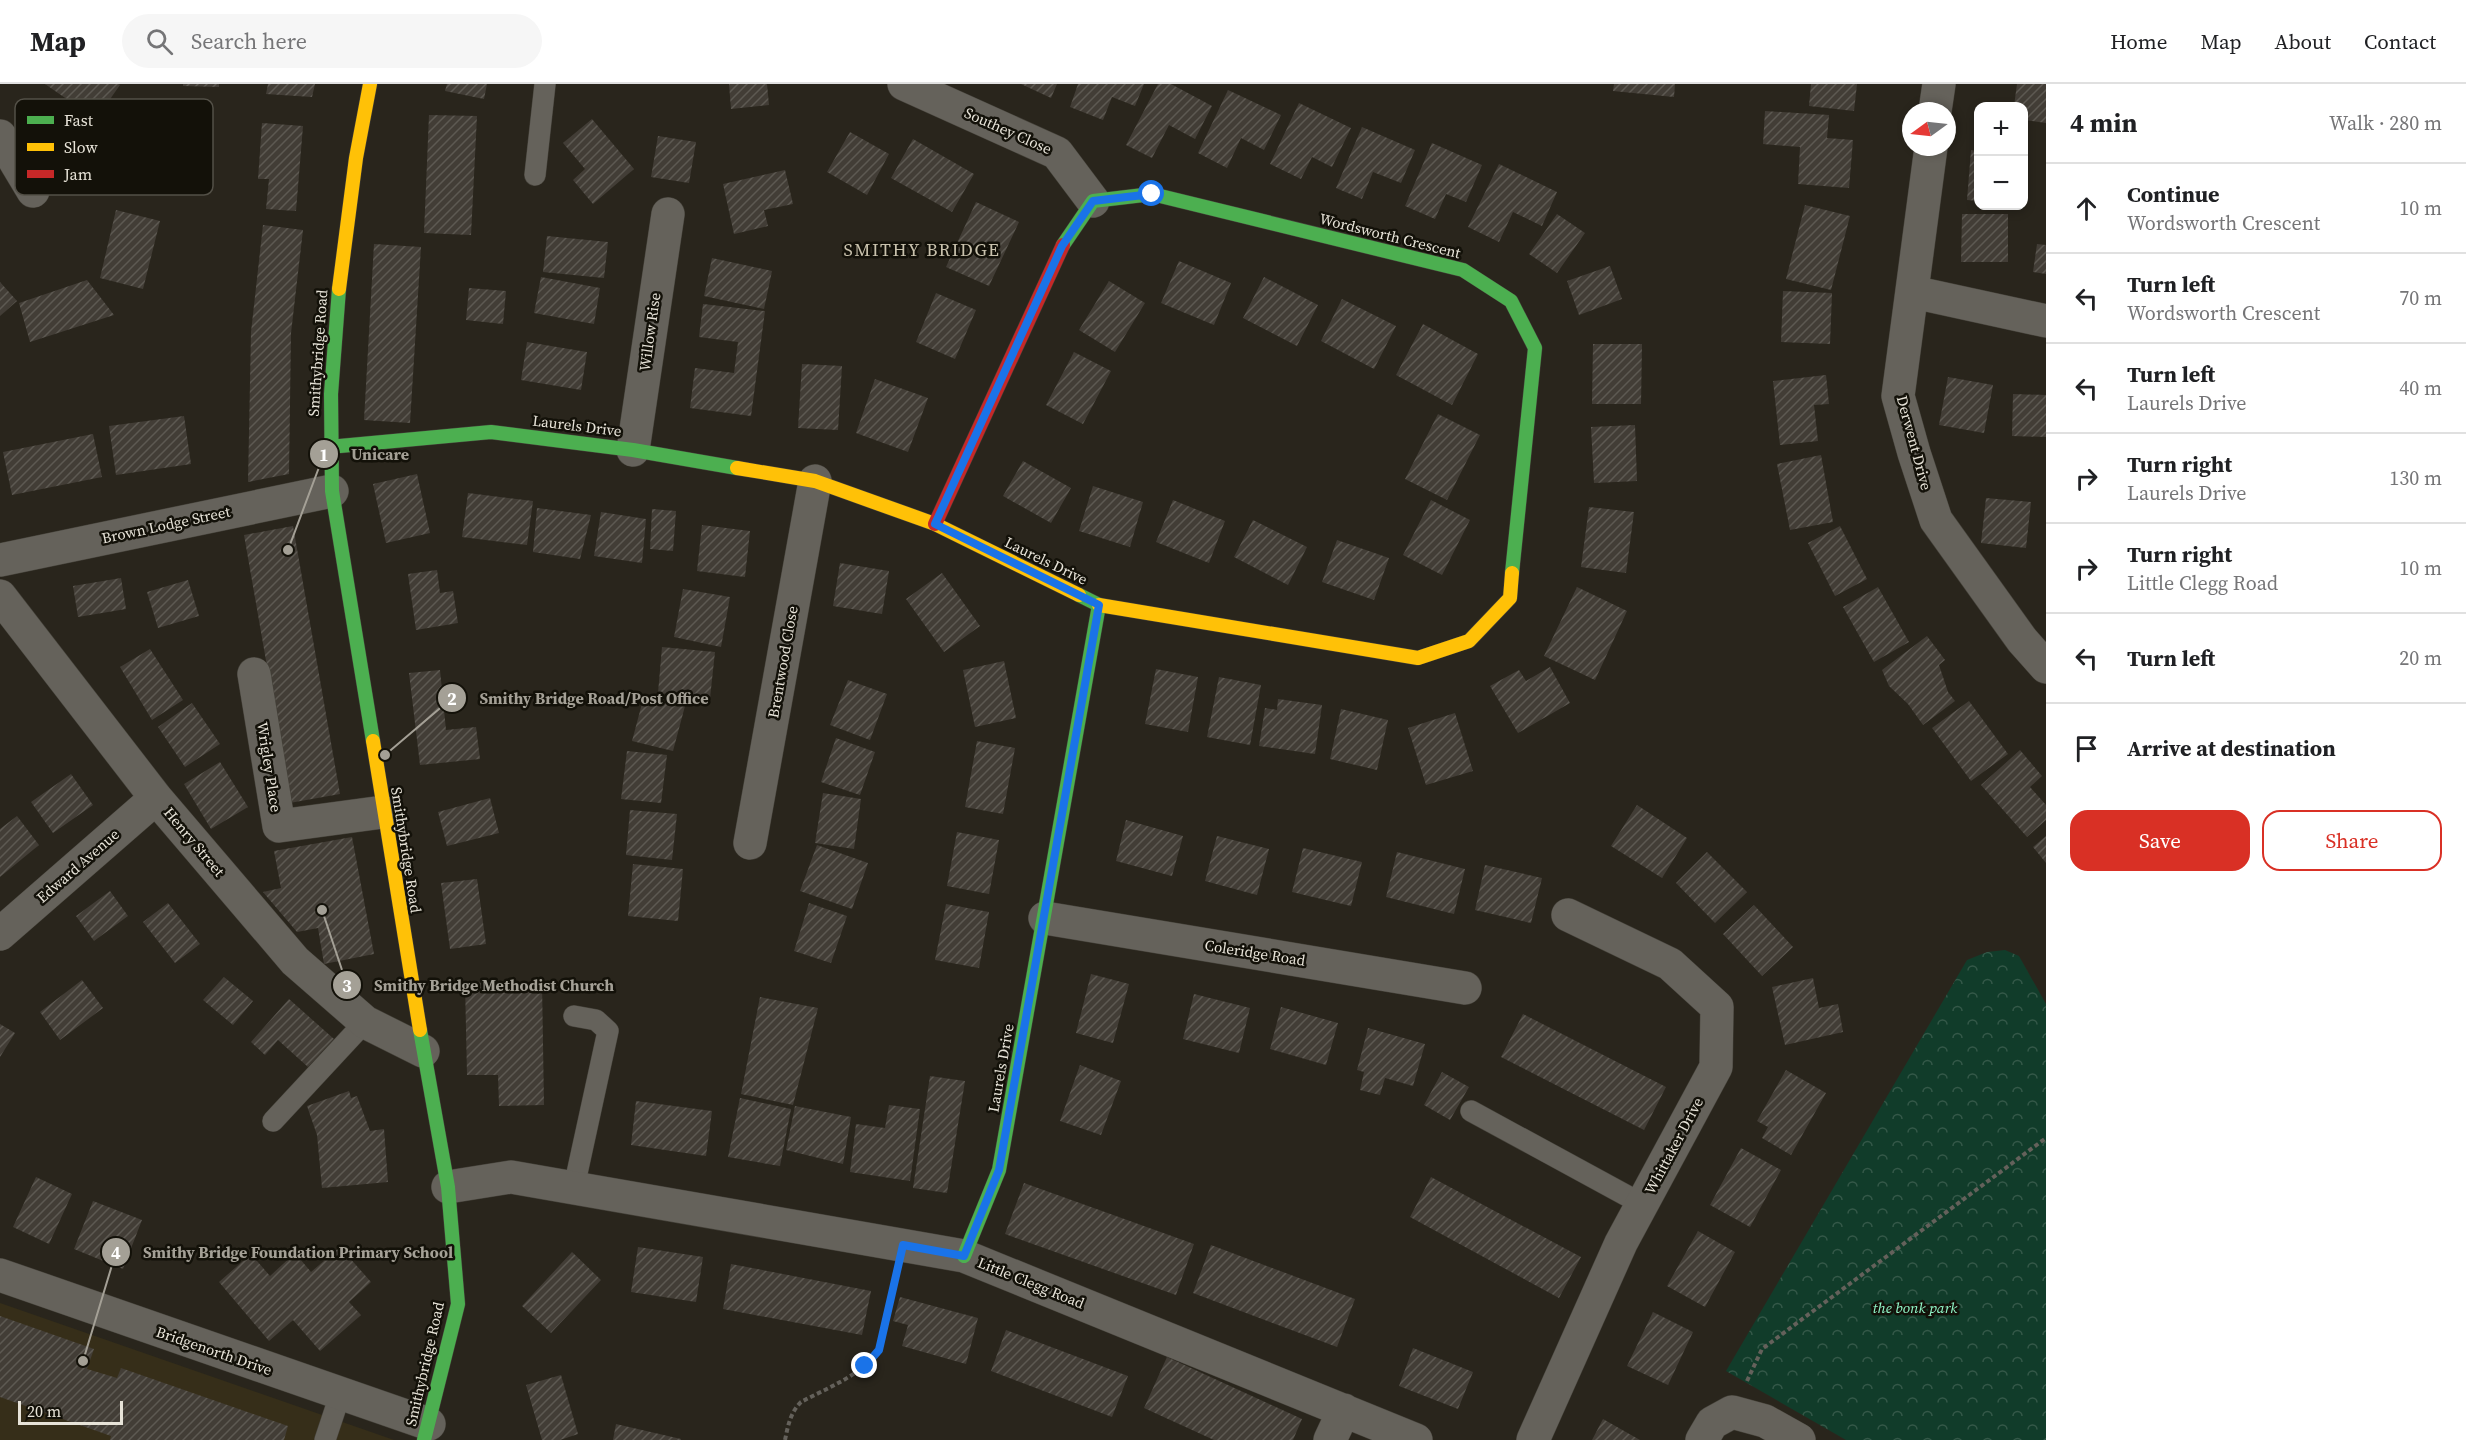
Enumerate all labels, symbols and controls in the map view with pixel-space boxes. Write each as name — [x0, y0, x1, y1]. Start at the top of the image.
search box — [122, 14, 542, 68]
text: Map — [30, 22, 86, 60]
icon: search — [143, 25, 176, 58]
text: Search here — [191, 26, 307, 56]
text: Home — [2110, 27, 2168, 56]
text: Map — [2201, 27, 2242, 56]
text: About — [2275, 27, 2331, 56]
text: Contact — [2364, 27, 2436, 56]
legend — [15, 99, 213, 195]
street label: Southey Close — [961, 102, 1055, 159]
north arrow — [1902, 102, 1956, 156]
map controls — [1974, 102, 2028, 210]
button: + — [1974, 102, 2028, 156]
text: 4 min — [2070, 105, 2137, 141]
text: Fast — [64, 109, 94, 131]
text: Walk · 280 m — [2329, 109, 2442, 137]
text: Slow — [64, 136, 99, 158]
button: − — [1974, 156, 2028, 210]
text: Jam — [63, 163, 92, 185]
text: Continue — [2127, 179, 2220, 209]
route start — [1138, 180, 1164, 206]
icon: ahead — [2070, 192, 2103, 225]
text: 10 m — [2399, 194, 2442, 222]
street label: Wordsworth Crescent — [1317, 208, 1463, 263]
text: Wordsworth Crescent — [2127, 209, 2320, 237]
district label: SMITHY BRIDGE — [844, 237, 1000, 262]
text: Turn left — [2127, 269, 2215, 299]
icon: left — [2070, 282, 2103, 315]
text: 70 m — [2399, 284, 2442, 312]
street label: Smithybridge Road — [303, 288, 332, 417]
street label: Willow Rise — [634, 291, 665, 373]
text: Wordsworth Crescent — [2127, 299, 2320, 327]
text: Turn left — [2127, 359, 2215, 389]
icon: left — [2070, 372, 2103, 405]
text: 40 m — [2399, 374, 2442, 402]
text: Laurels Drive — [2127, 389, 2247, 417]
street label: Derwent Drive — [1892, 393, 1937, 493]
street label: Laurels Drive — [531, 410, 623, 441]
callout: Unicare — [309, 437, 421, 471]
text: 1 — [319, 442, 329, 467]
text: Unicare — [351, 443, 409, 465]
text: Turn right — [2127, 449, 2232, 479]
icon: right — [2070, 462, 2103, 495]
text: 130 m — [2389, 464, 2442, 492]
text: Laurels Drive — [2127, 479, 2247, 507]
street label: Brown Lodge Street — [100, 501, 232, 548]
street label: Laurels Drive — [1001, 531, 1091, 590]
text: Turn right — [2127, 539, 2232, 569]
icon: right — [2070, 552, 2103, 585]
text: 10 m — [2399, 554, 2442, 582]
text: Little Clegg Road — [2127, 569, 2278, 597]
street label: Brentwood Close — [762, 604, 803, 720]
icon: left — [2070, 642, 2103, 675]
text: Turn left — [2127, 643, 2215, 673]
text: 20 m — [2399, 644, 2442, 672]
callout: Smithy Bridge Road/Post Office — [437, 681, 720, 715]
text: 2 — [447, 686, 457, 711]
text: Smithy Bridge Road/Post Office — [479, 687, 709, 709]
street label: Wrigley Place — [252, 720, 287, 814]
icon: arrive — [2070, 732, 2103, 765]
text: Arrive at destination — [2127, 733, 2336, 763]
street label: Smithybridge Road — [386, 786, 427, 915]
street label: Henry Street — [159, 802, 230, 881]
button: Save — [2070, 810, 2250, 871]
button: Share — [2262, 810, 2442, 871]
street label: Edward Avenue — [32, 823, 124, 908]
street label: Coleridge Road — [1203, 934, 1307, 971]
callout: Smithy Bridge Methodist Church — [332, 968, 626, 1002]
text: 3 — [342, 973, 352, 998]
text: Smithy Bridge Methodist Church — [374, 974, 614, 996]
street label: Laurels Drive — [982, 1022, 1019, 1114]
street label: Whittaker Drive — [1639, 1093, 1708, 1198]
callout: Smithy Bridge Foundation Primary School — [101, 1235, 465, 1269]
text: 4 — [111, 1240, 121, 1265]
text: Smithy Bridge Foundation Primary School — [143, 1241, 453, 1263]
street label: Little Clegg Road — [975, 1252, 1088, 1314]
park label: the bonk park — [1873, 1297, 1958, 1318]
street label: Smithybridge Road — [400, 1299, 449, 1428]
street label: Bridgenorth Drive — [153, 1321, 275, 1380]
route end — [851, 1352, 877, 1378]
scale bar — [18, 1398, 123, 1426]
text: 20 m — [27, 1400, 61, 1422]

